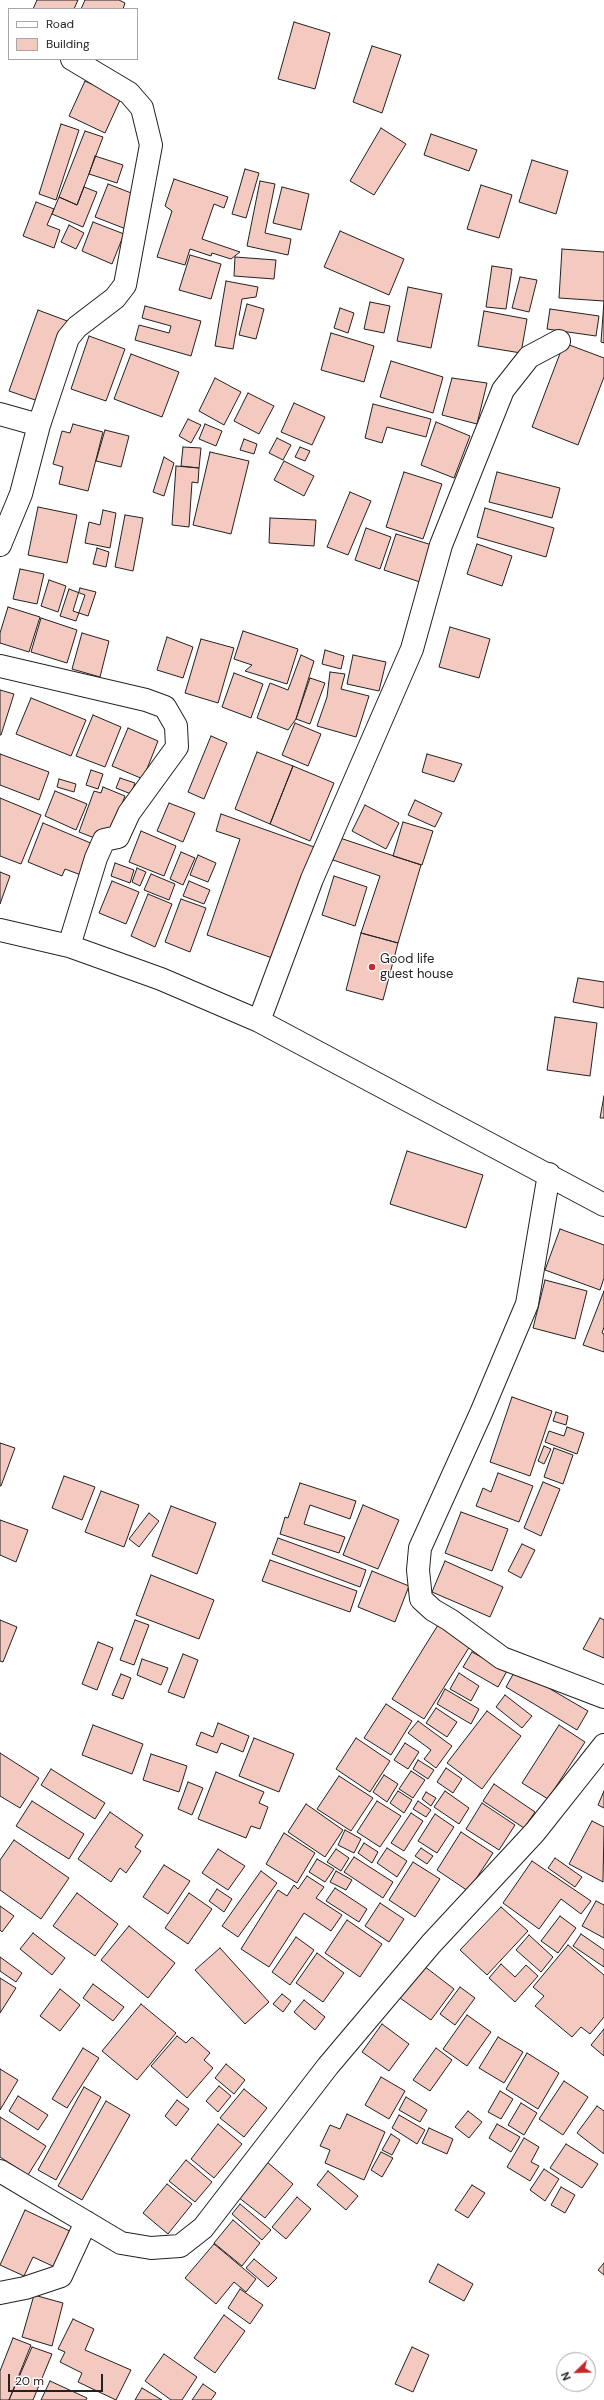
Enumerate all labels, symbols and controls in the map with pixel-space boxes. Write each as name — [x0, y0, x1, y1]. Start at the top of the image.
legend — [8, 8, 138, 60]
text: Road — [46, 16, 74, 32]
text: Building — [46, 36, 90, 52]
place label: Good life guest house — [380, 952, 453, 983]
marker: Good life guest house — [367, 962, 377, 972]
north arrow — [556, 2352, 596, 2392]
scale bar — [10, 2366, 105, 2392]
text: N — [558, 2370, 574, 2383]
text: 20 m — [15, 2373, 44, 2389]

